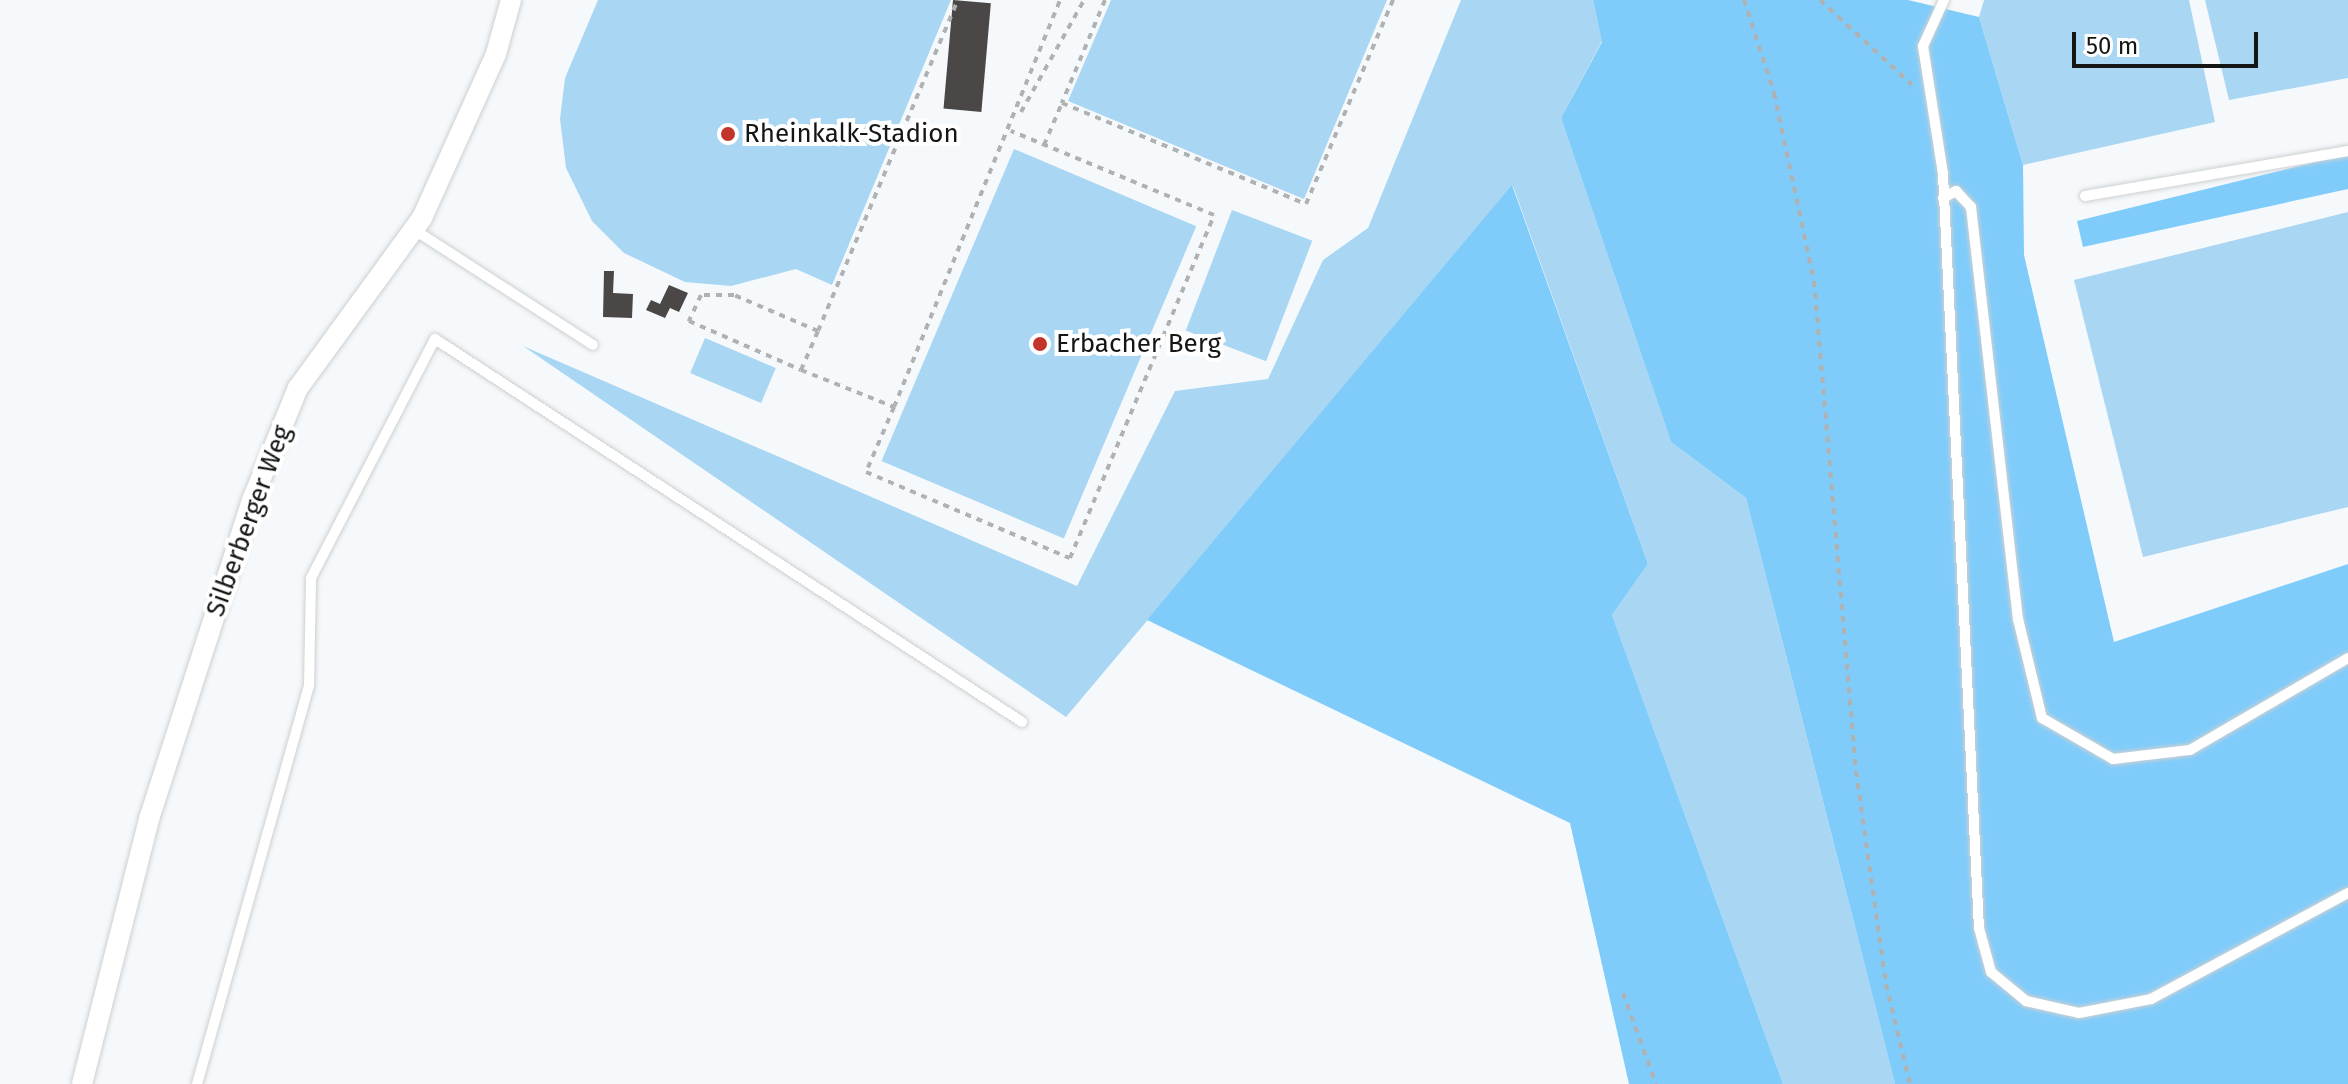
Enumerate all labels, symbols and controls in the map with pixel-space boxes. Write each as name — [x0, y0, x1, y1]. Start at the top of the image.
scale bar — [2076, 16, 2262, 66]
text: 50 m — [2086, 32, 2138, 60]
place label: Rheinkalk-Stadion — [744, 118, 959, 150]
marker: Rheinkalk-Stadion — [719, 125, 737, 143]
place label: Erbacher Berg — [1056, 328, 1221, 360]
marker: Erbacher Berg — [1031, 335, 1049, 353]
street label: Silberberger Weg — [200, 421, 298, 621]

